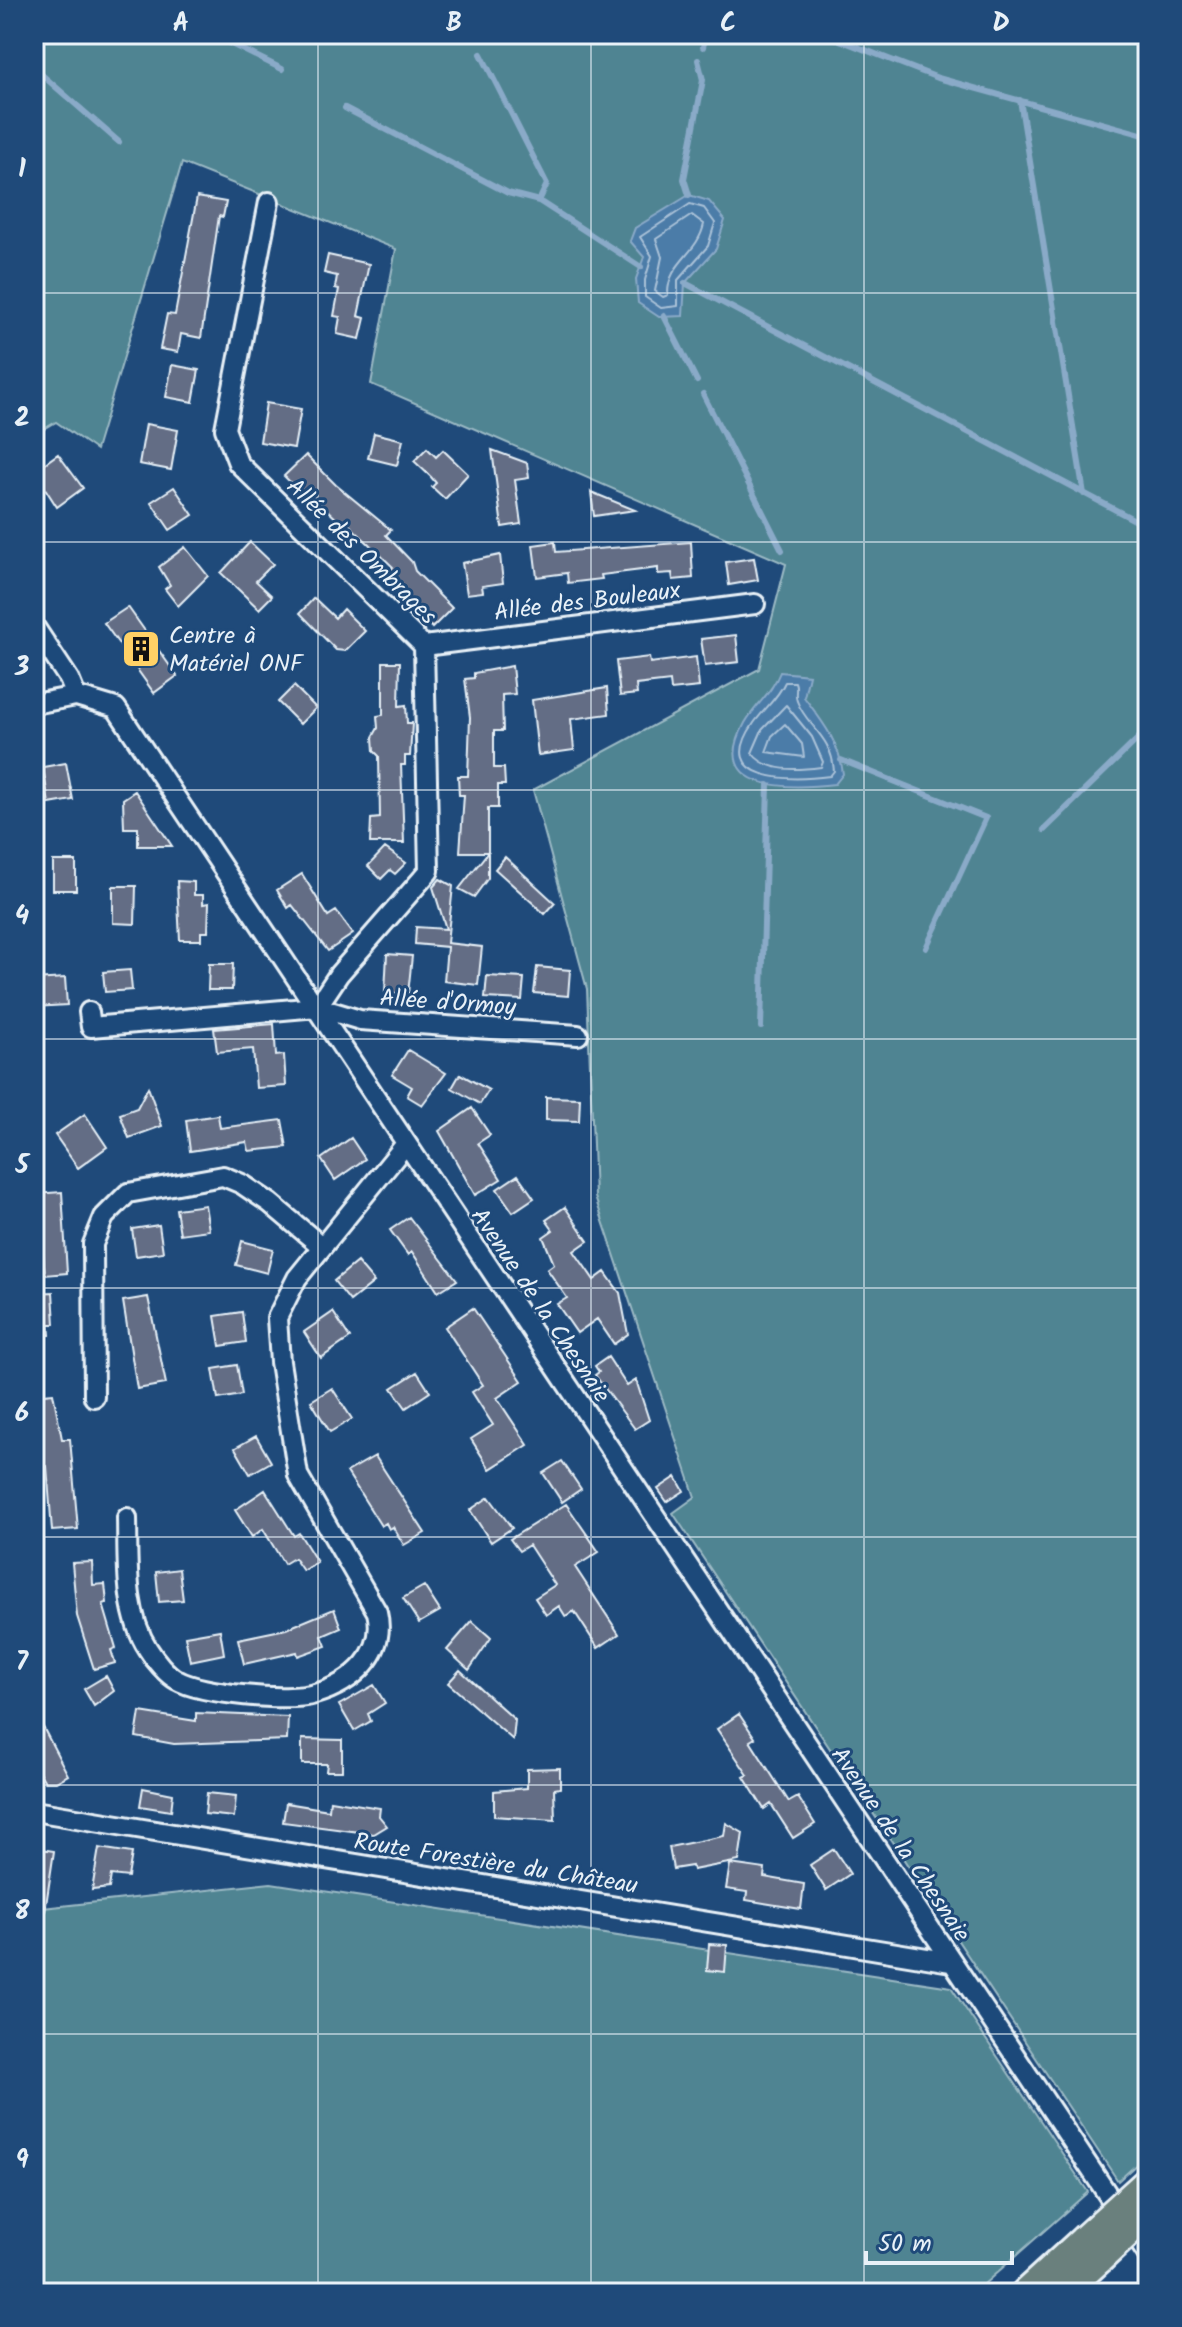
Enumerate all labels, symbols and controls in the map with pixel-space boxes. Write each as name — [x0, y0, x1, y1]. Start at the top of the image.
text: A — [173, 3, 189, 45]
text: B — [446, 3, 462, 45]
text: C — [720, 3, 736, 45]
text: D — [992, 3, 1010, 45]
text: 1 — [18, 149, 26, 191]
text: 2 — [14, 398, 30, 440]
street label: Allée des Ombrages — [276, 469, 446, 635]
street label: Allée des Bouleaux — [492, 572, 683, 633]
place label: Centre à Matériel ONF — [169, 617, 305, 684]
building icon: Centre à Matériel ONF — [120, 628, 162, 670]
text: 3 — [14, 647, 29, 689]
text: 4 — [15, 896, 29, 938]
street label: Allée d'Ormoy — [378, 979, 518, 1028]
text: 5 — [14, 1145, 30, 1187]
street label: Avenue de la Chesnaie — [460, 1200, 620, 1412]
text: 6 — [15, 1393, 29, 1435]
text: 7 — [16, 1642, 29, 1684]
street label: Avenue de la Chesnaie — [820, 1739, 980, 1951]
street label: Route Forestière du Château — [351, 1823, 641, 1906]
text: 8 — [14, 1891, 30, 1933]
text: 9 — [15, 2140, 29, 2182]
scale bar — [866, 2215, 1012, 2265]
text: 50 m — [878, 2225, 932, 2264]

